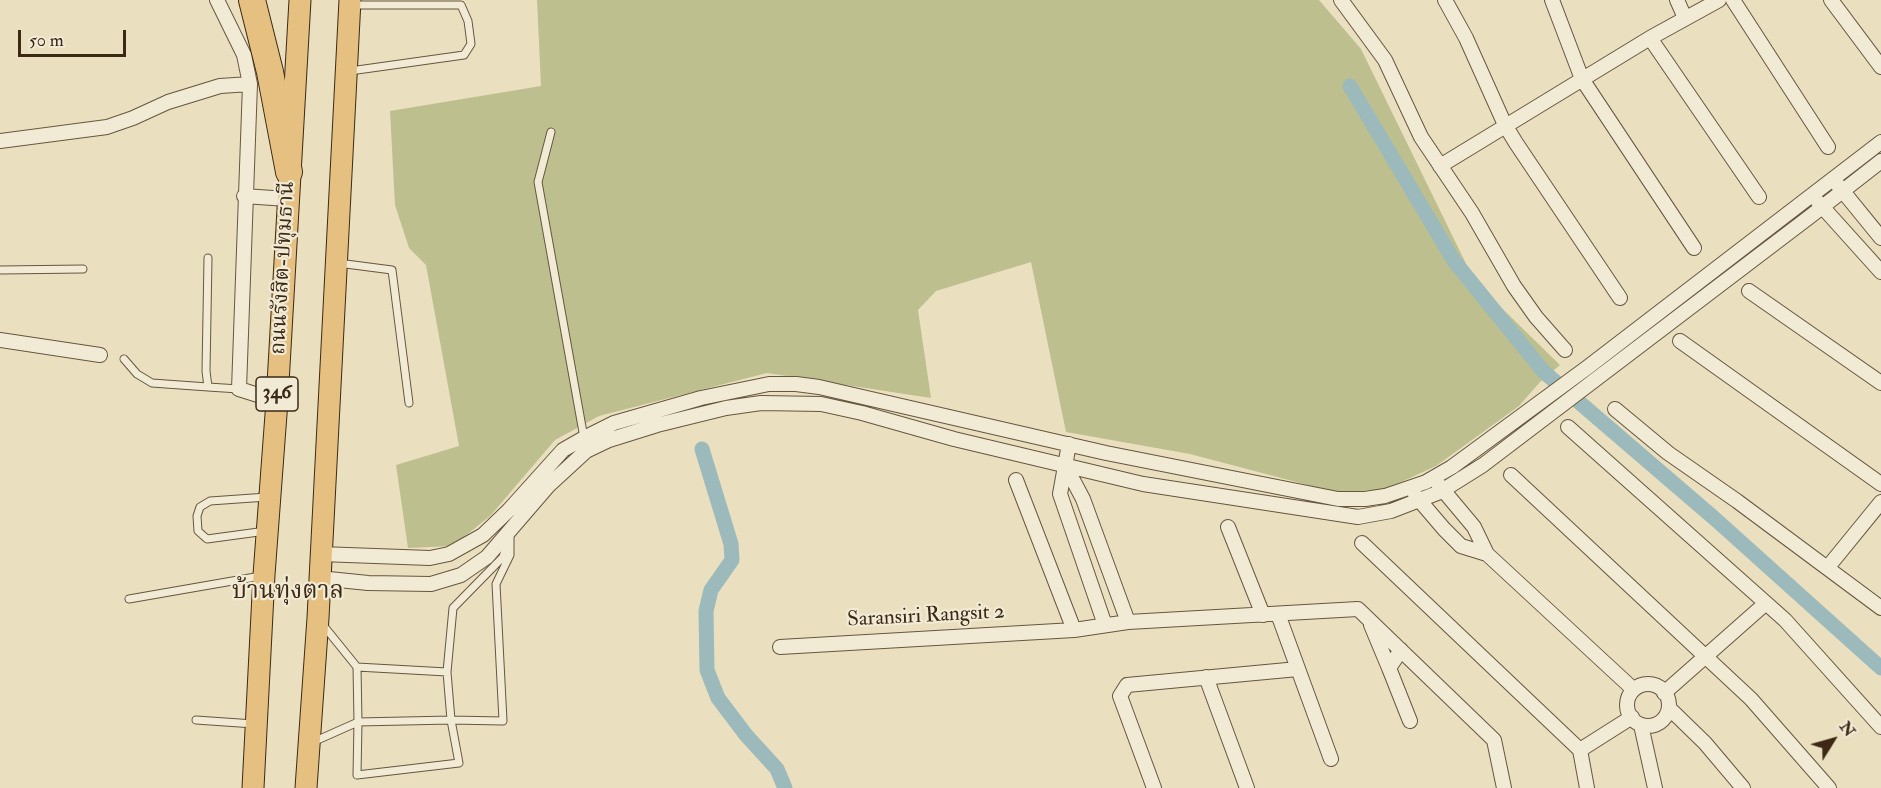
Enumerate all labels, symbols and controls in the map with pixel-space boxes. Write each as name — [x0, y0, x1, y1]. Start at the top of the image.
scale bar — [21, 18, 129, 56]
text: 50 m — [29, 29, 64, 52]
street label: ถนนรังสิต-ปทุมธานี — [267, 181, 301, 355]
road number: 346 — [256, 377, 298, 411]
district label: บ้านทุ่งตาล — [232, 579, 344, 607]
street label: Saransiri Rangsit 2 — [847, 600, 1005, 634]
north arrow — [1803, 710, 1863, 770]
text: N — [1835, 717, 1860, 741]

